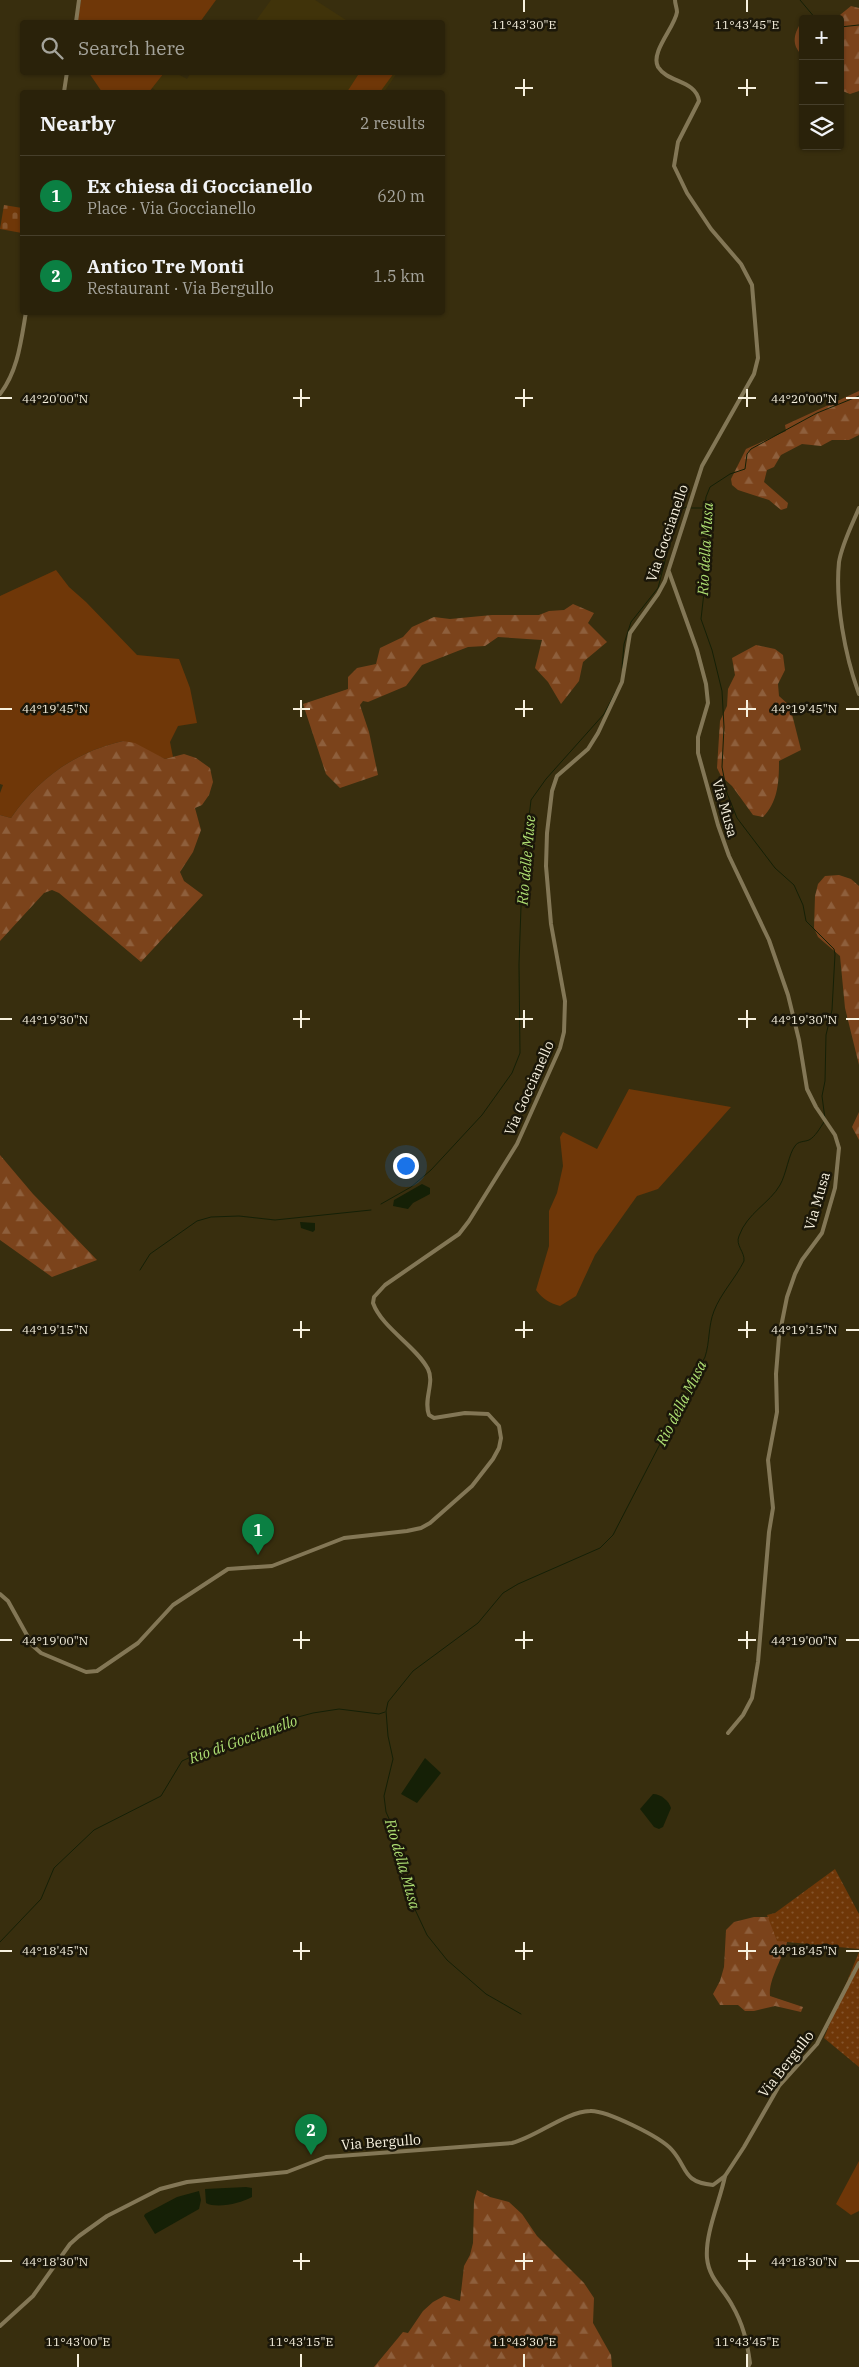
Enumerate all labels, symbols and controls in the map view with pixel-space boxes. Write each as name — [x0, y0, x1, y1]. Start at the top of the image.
map controls — [799, 15, 844, 150]
button: + — [799, 15, 844, 60]
text: 11°43'30"E — [492, 17, 556, 32]
text: 11°43'45"E — [715, 17, 779, 32]
search box — [20, 20, 445, 75]
icon: search — [38, 34, 66, 62]
text: Search here — [78, 36, 185, 60]
button: − — [799, 60, 844, 105]
button: layers — [799, 105, 844, 150]
text: Nearby — [40, 109, 116, 137]
text: 2 results — [360, 113, 425, 133]
text: Ex chiesa di Goccianello — [87, 174, 313, 198]
text: 1 — [51, 186, 61, 206]
text: 620 m — [377, 186, 425, 206]
text: Place · Via Goccianello — [87, 198, 256, 218]
text: Antico Tre Monti — [87, 254, 244, 278]
text: 2 — [51, 266, 61, 286]
text: 1.5 km — [373, 266, 425, 286]
text: Restaurant · Via Bergullo — [87, 278, 274, 298]
text: 44°20'00"N — [22, 391, 88, 406]
text: 44°20'00"N — [771, 391, 837, 406]
street label: Via Goccianello — [642, 482, 692, 584]
water label: Rio della Musa — [693, 501, 717, 597]
text: 44°19'45"N — [22, 701, 88, 716]
text: 44°19'45"N — [771, 701, 837, 716]
street label: Via Musa — [708, 777, 742, 839]
water label: Rio delle Muse — [513, 814, 539, 907]
text: 44°19'30"N — [22, 1012, 88, 1027]
text: 44°19'30"N — [771, 1012, 837, 1027]
street label: Via Goccianello — [500, 1038, 558, 1138]
your location — [393, 1153, 419, 1179]
street label: Via Musa — [800, 1170, 834, 1232]
text: 44°19'15"N — [22, 1322, 88, 1337]
text: 44°19'15"N — [771, 1322, 837, 1337]
water label: Rio della Musa — [651, 1356, 711, 1450]
pin: 1 — [242, 1514, 274, 1555]
text: 44°19'00"N — [22, 1633, 88, 1648]
text: 44°19'00"N — [771, 1633, 837, 1648]
water label: Rio di Goccianello — [185, 1711, 300, 1768]
water label: Rio della Musa — [381, 1816, 425, 1912]
text: 44°18'45"N — [22, 1943, 88, 1958]
text: 44°18'45"N — [771, 1943, 837, 1958]
street label: Via Bergullo — [754, 2027, 818, 2101]
pin: 2 — [295, 2114, 327, 2155]
street label: Via Bergullo — [340, 2130, 422, 2154]
text: 44°18'30"N — [22, 2254, 88, 2269]
text: 44°18'30"N — [771, 2254, 837, 2269]
text: 11°43'00"E — [46, 2334, 110, 2349]
text: 11°43'15"E — [269, 2334, 333, 2349]
text: 11°43'30"E — [492, 2334, 556, 2349]
text: 11°43'45"E — [715, 2334, 779, 2349]

